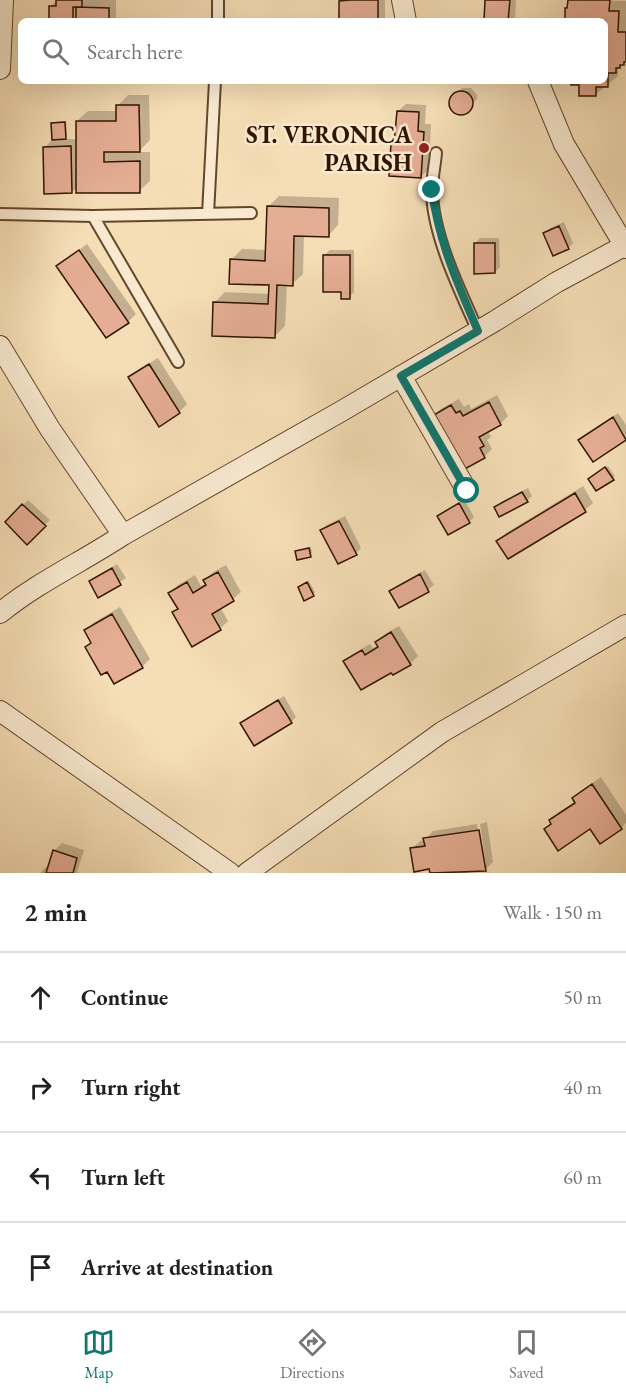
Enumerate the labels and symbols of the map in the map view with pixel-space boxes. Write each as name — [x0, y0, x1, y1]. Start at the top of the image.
place label: ST. VERONICA PARISH — [246, 119, 413, 178]
marker: ST. VERONICA PARISH — [417, 141, 431, 155]
route end — [418, 176, 444, 202]
route start — [453, 477, 479, 503]

